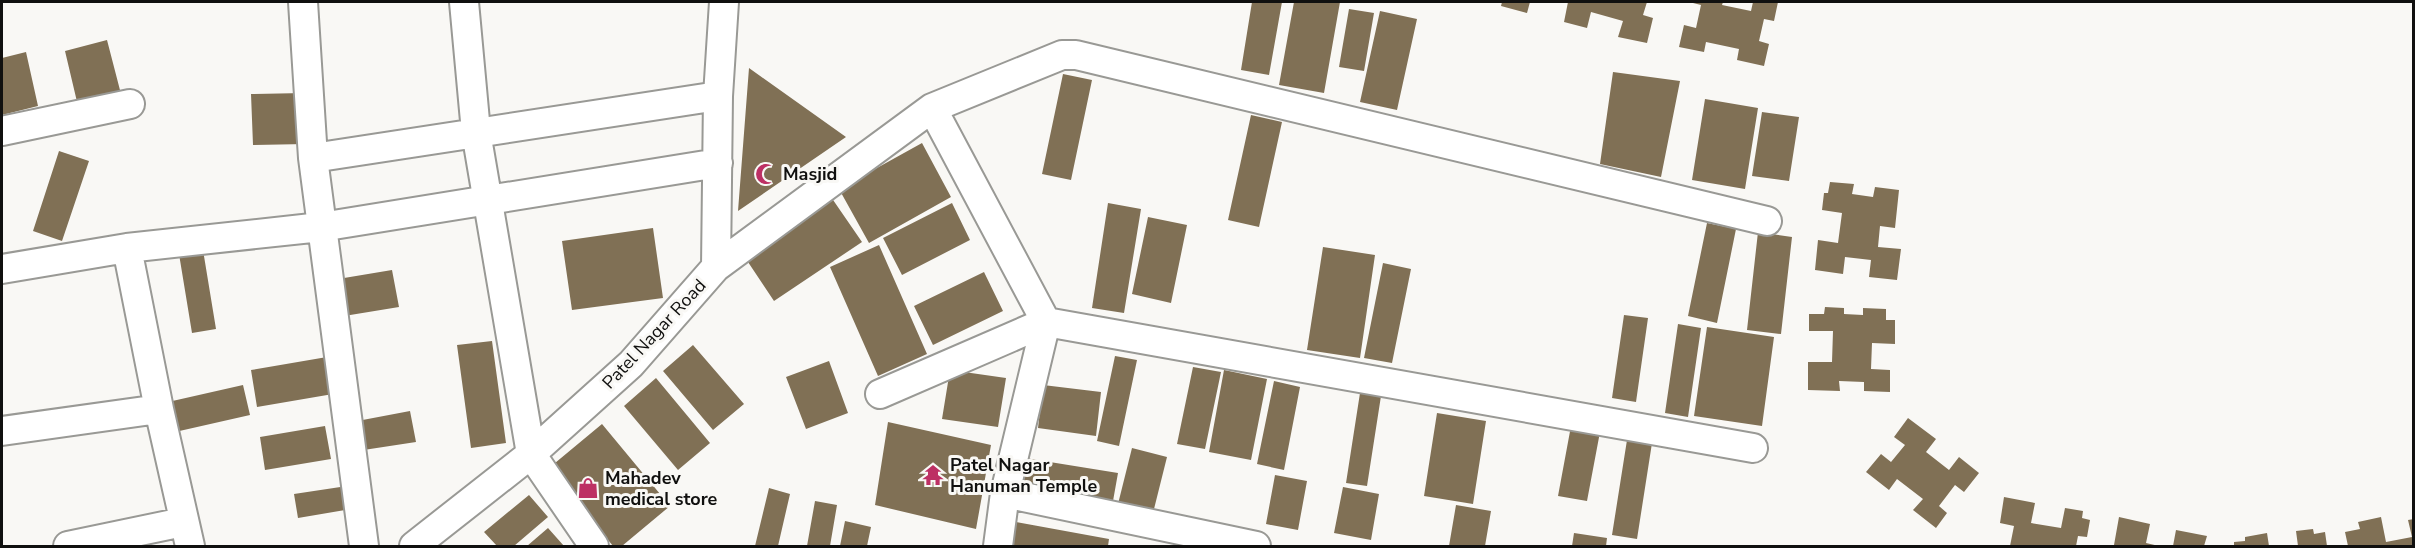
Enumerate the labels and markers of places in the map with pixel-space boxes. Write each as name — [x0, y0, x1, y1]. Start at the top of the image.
mosque icon: Masjid — [754, 162, 778, 186]
place label: Masjid — [783, 162, 837, 186]
place label: Patel Nagar Hanuman Temple — [950, 453, 1098, 498]
temple icon: Patel Nagar Hanuman Temple — [921, 463, 945, 487]
place label: Mahadev medical store — [605, 466, 718, 511]
shop icon: Mahadev medical store — [576, 476, 600, 500]

